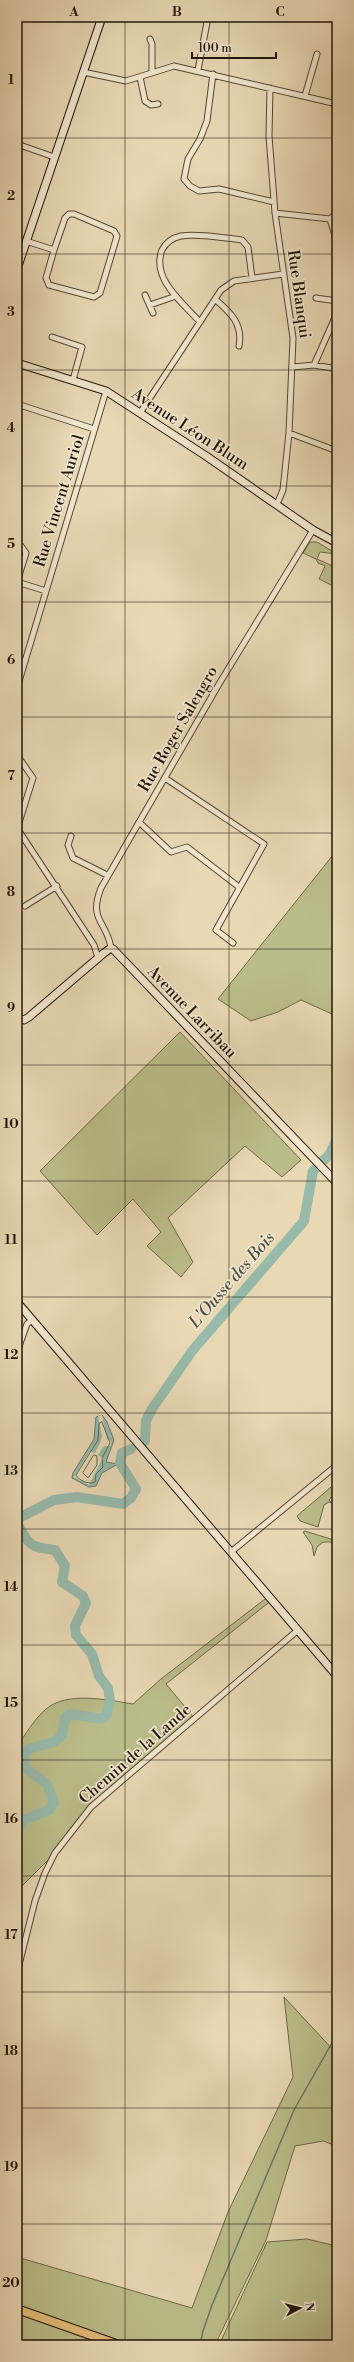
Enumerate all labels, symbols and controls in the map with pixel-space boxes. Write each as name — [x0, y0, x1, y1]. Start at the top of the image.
text: A — [68, 4, 79, 20]
text: B — [172, 4, 182, 20]
text: C — [275, 4, 285, 20]
scale bar — [192, 34, 276, 60]
text: 100 m — [198, 41, 232, 56]
text: 1 — [8, 72, 15, 88]
text: 2 — [7, 188, 15, 204]
street label: Rue Blanqui — [283, 248, 315, 340]
text: 3 — [7, 304, 15, 320]
street label: Avenue Léon Blum — [127, 383, 252, 474]
text: 4 — [7, 420, 16, 436]
street label: Rue Vincent Auriol — [29, 432, 89, 570]
text: 5 — [7, 536, 15, 552]
text: 6 — [7, 652, 15, 668]
street label: Rue Roger Salengro — [134, 663, 222, 795]
text: 7 — [7, 768, 15, 784]
text: 8 — [7, 884, 15, 900]
street label: Avenue Larribau — [142, 961, 241, 1062]
text: 9 — [7, 1000, 15, 1016]
text: 10 — [3, 1116, 19, 1132]
water label: L'Ousse des Bois — [184, 1227, 280, 1333]
text: 11 — [5, 1232, 18, 1248]
text: 12 — [4, 1347, 18, 1363]
text: 13 — [4, 1463, 18, 1479]
text: 14 — [4, 1579, 18, 1595]
text: 15 — [4, 1695, 18, 1711]
street label: Chemin de la Lande — [75, 1700, 195, 1808]
text: 16 — [4, 1811, 18, 1827]
text: 17 — [4, 1927, 18, 1943]
text: 18 — [4, 2043, 18, 2059]
text: 19 — [4, 2159, 18, 2175]
text: 20 — [2, 2275, 20, 2291]
north arrow — [280, 2288, 320, 2328]
text: N — [301, 2302, 316, 2312]

